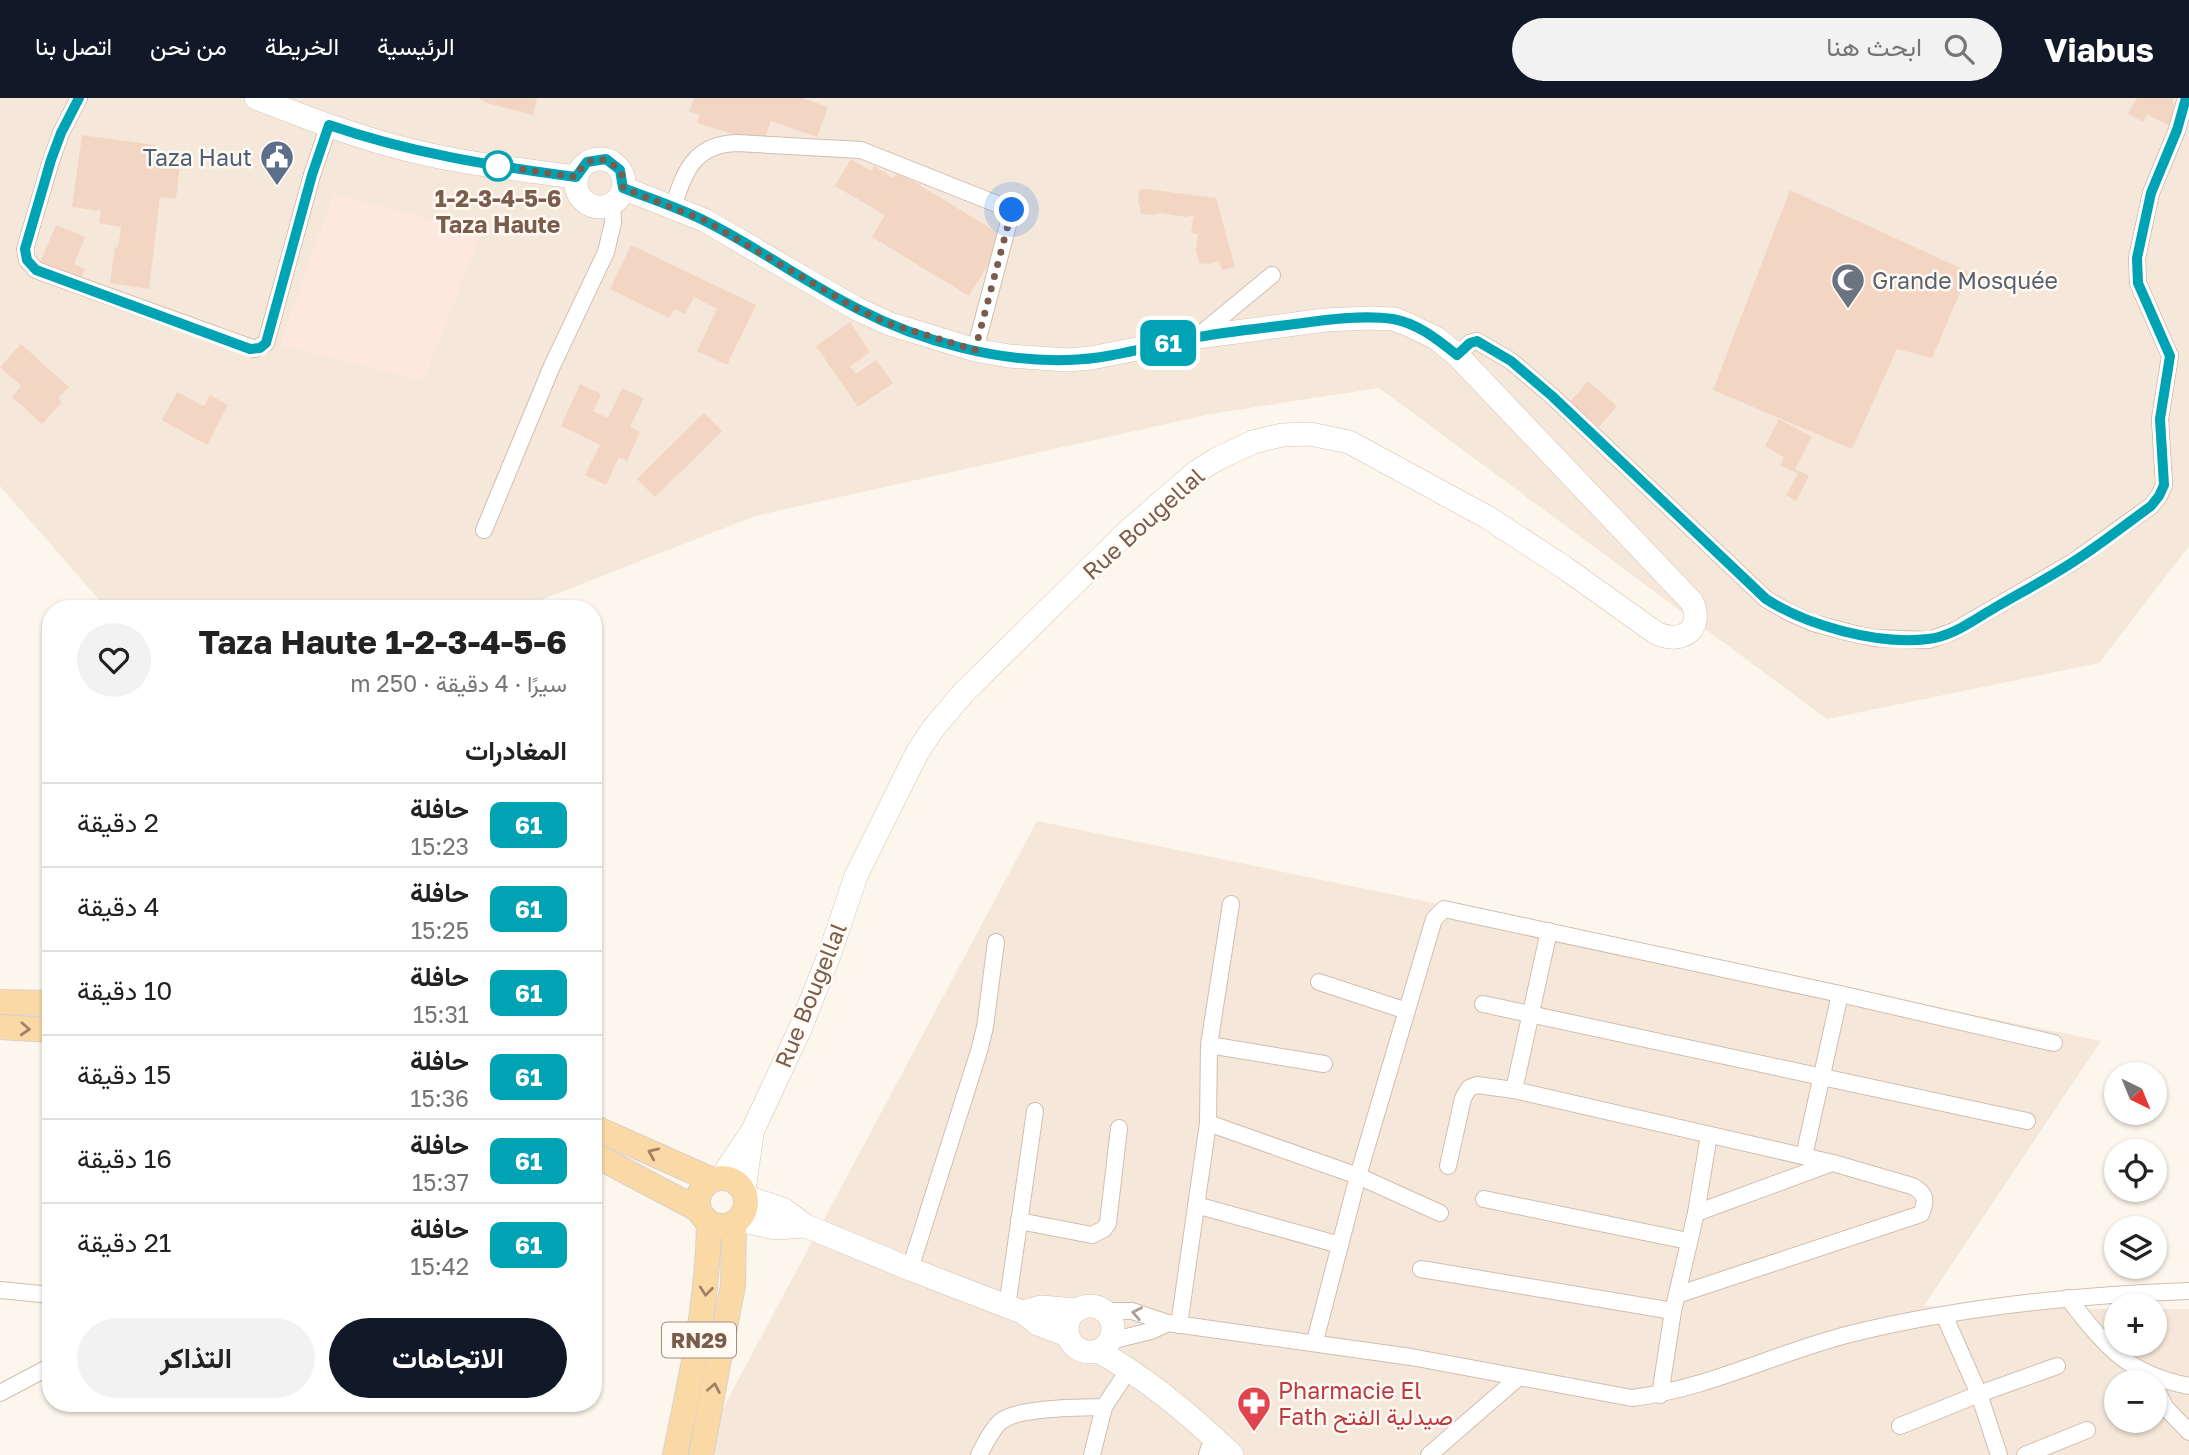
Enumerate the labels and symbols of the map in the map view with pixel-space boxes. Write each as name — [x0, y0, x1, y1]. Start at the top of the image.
public building icon: Taza Haut — [258, 138, 296, 187]
place label: Taza Haut — [143, 143, 252, 171]
marker: 1-2-3-4-5-6 Taza Haute — [483, 151, 513, 181]
place label: 1-2-3-4-5-6 Taza Haute — [435, 184, 561, 238]
your location — [994, 192, 1029, 227]
mosque icon: Grande Mosquée — [1829, 261, 1867, 310]
place label: Grande Mosquée — [1872, 266, 2058, 294]
line badge: 61 — [1136, 320, 1200, 366]
street label: Rue Bougellal — [1076, 461, 1210, 585]
street label: Rue Bougellal — [768, 918, 852, 1072]
one-way arrow — [20, 1021, 31, 1036]
north arrow — [2104, 1062, 2166, 1125]
one-way arrow — [648, 1147, 660, 1161]
one-way arrow — [699, 1286, 714, 1297]
one-way arrow — [1131, 1306, 1143, 1321]
road number: RN29 — [662, 1322, 736, 1358]
place label: Pharmacie El Fath صيدلية الفتح — [1278, 1376, 1453, 1433]
one-way arrow — [705, 1382, 720, 1394]
pharmacy icon: Pharmacie El Fath صيدلية الفتح — [1235, 1384, 1273, 1433]

